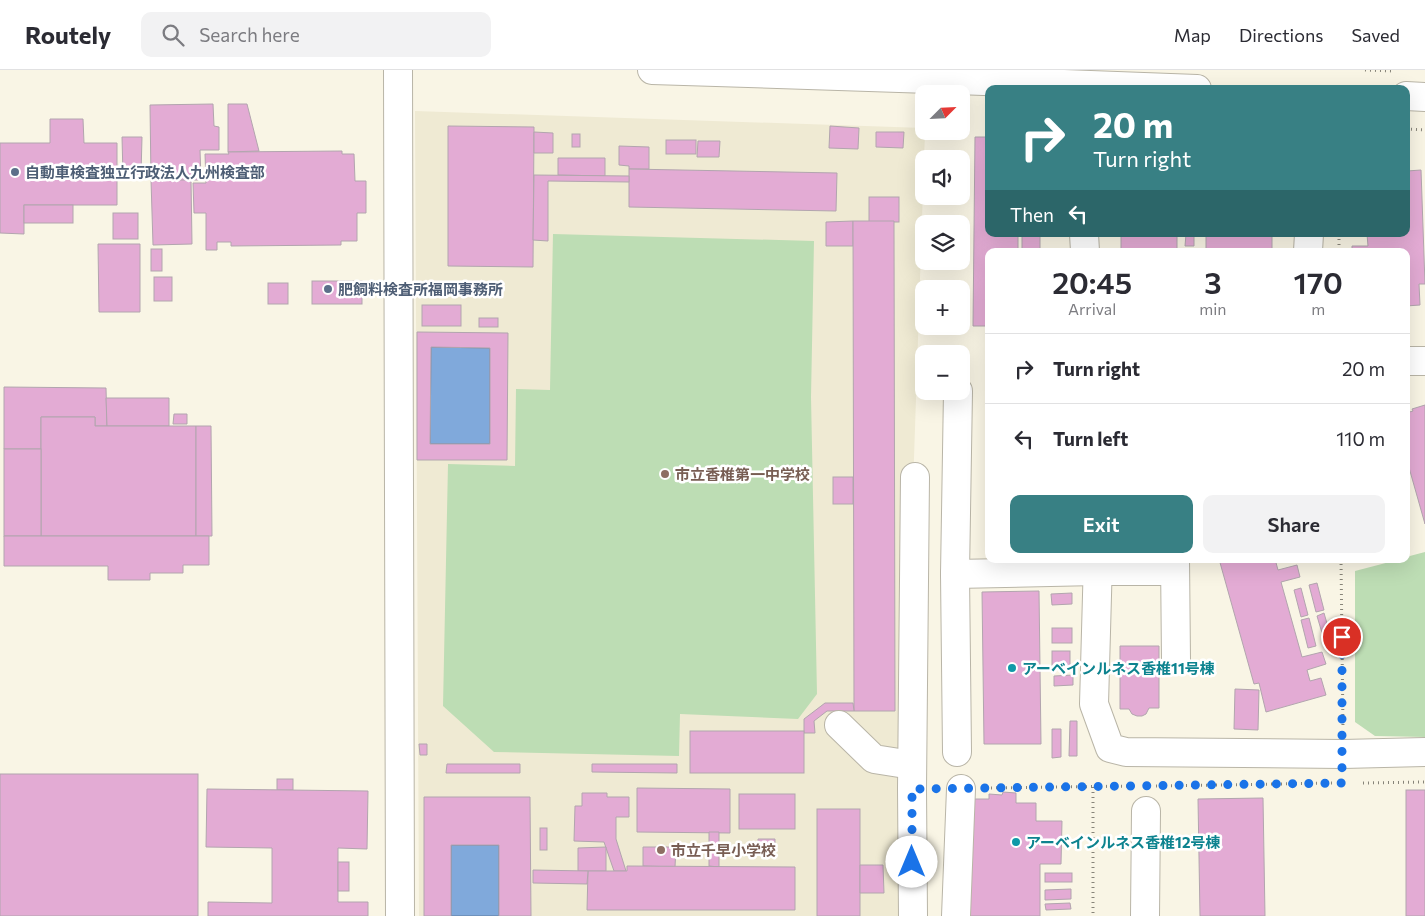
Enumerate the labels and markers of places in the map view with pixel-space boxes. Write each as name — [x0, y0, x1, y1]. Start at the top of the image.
place label: 自動車検査独立行政法人九州検査部 — [25, 163, 265, 181]
marker: 自動車検査独立行政法人九州検査部 — [9, 166, 21, 178]
place label: 肥飼料検査所福岡事務所 — [338, 280, 503, 298]
marker: 肥飼料検査所福岡事務所 — [322, 283, 334, 295]
place label: 市立香椎第一中学校 — [675, 465, 810, 483]
marker: 市立香椎第一中学校 — [659, 468, 671, 480]
pin — [1321, 616, 1363, 658]
place label: アーベインルネス香椎11号棟 — [1022, 659, 1215, 677]
marker: アーベインルネス香椎11号棟 — [1006, 662, 1018, 674]
place label: アーベインルネス香椎12号棟 — [1026, 833, 1220, 851]
marker: アーベインルネス香椎12号棟 — [1010, 836, 1022, 848]
place label: 市立千早小学校 — [671, 841, 776, 859]
marker: 市立千早小学校 — [655, 844, 667, 856]

